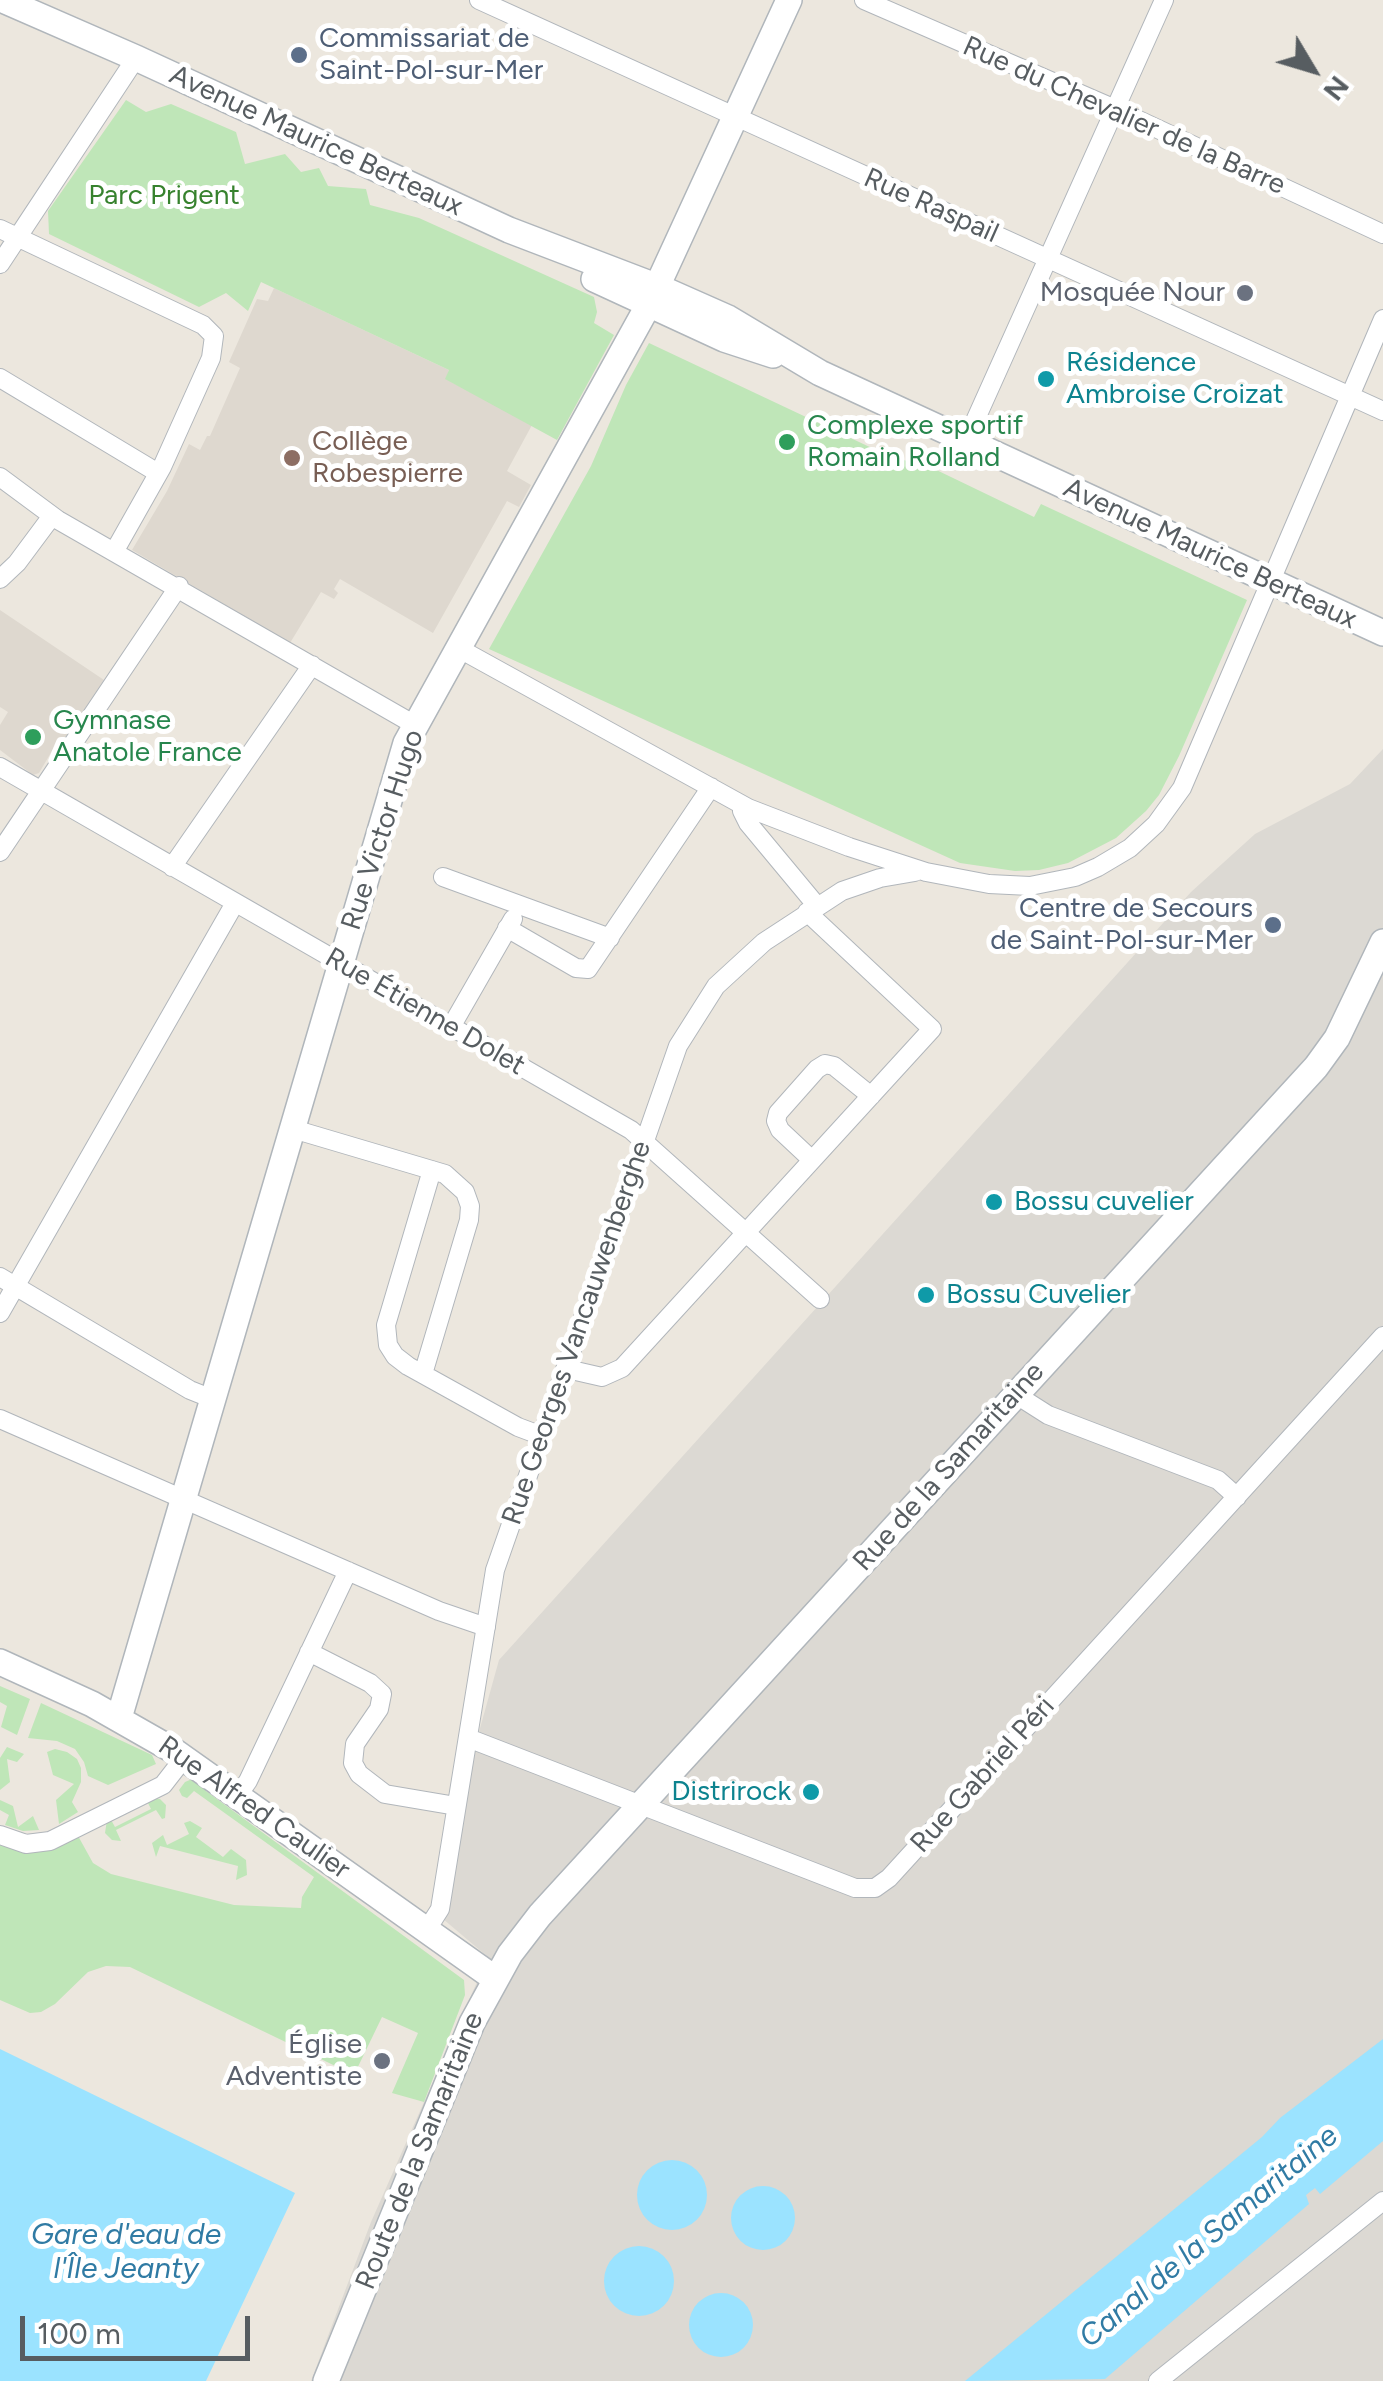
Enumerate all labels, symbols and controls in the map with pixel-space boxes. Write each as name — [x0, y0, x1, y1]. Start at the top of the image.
north arrow — [1263, 20, 1363, 120]
place label: Commissariat de Saint-Pol-sur-Mer — [319, 22, 543, 88]
street label: Rue du Chevalier de la Barre — [958, 30, 1290, 202]
marker: Commissariat de Saint-Pol-sur-Mer — [288, 44, 310, 66]
street label: Avenue Maurice Berteaux — [164, 58, 468, 224]
text: N — [1317, 69, 1357, 107]
street label: Rue Raspail — [859, 161, 1003, 251]
park label: Parc Prigent — [88, 179, 240, 213]
place label: Mosquée Nour — [1040, 276, 1225, 310]
marker: Mosquée Nour — [1234, 282, 1256, 304]
place label: Résidence Ambroise Croizat — [1066, 346, 1284, 412]
marker: Résidence Ambroise Croizat — [1035, 368, 1057, 390]
place label: Complexe sportif Romain Rolland — [807, 409, 1023, 475]
place label: Collège Robespierre — [312, 425, 463, 491]
marker: Complexe sportif Romain Rolland — [776, 431, 798, 453]
marker: Collège Robespierre — [281, 447, 303, 469]
street label: Avenue Maurice Berteaux — [1058, 471, 1362, 637]
place label: Gymnase Anatole France — [53, 704, 242, 770]
street label: Rue Victor Hugo — [335, 725, 431, 935]
marker: Gymnase Anatole France — [22, 726, 44, 748]
place label: Centre de Secours de Saint-Pol-sur-Mer — [990, 892, 1253, 958]
marker: Centre de Secours de Saint-Pol-sur-Mer — [1262, 914, 1284, 936]
street label: Rue Étienne Dolet — [319, 941, 531, 1083]
street label: Rue Georges Vancauwenberghe — [495, 1137, 659, 1529]
place label: Bossu cuvelier — [1014, 1185, 1194, 1219]
marker: Bossu cuvelier — [983, 1191, 1005, 1213]
place label: Bossu Cuvelier — [946, 1278, 1131, 1312]
marker: Bossu Cuvelier — [915, 1284, 937, 1306]
street label: Rue de la Samaritaine — [846, 1356, 1052, 1578]
street label: Rue Gabriel Péri — [904, 1690, 1062, 1860]
street label: Rue Alfred Caulier — [152, 1729, 356, 1887]
place label: Distrirock — [671, 1775, 791, 1809]
marker: Distrirock — [800, 1781, 822, 1803]
street label: Route de la Samaritaine — [349, 2008, 491, 2294]
place label: Église Adventiste — [226, 2028, 362, 2094]
marker: Église Adventiste — [371, 2050, 393, 2072]
water label: Canal de la Samaritaine — [1072, 2118, 1346, 2356]
water label: Gare d'eau de l'Île Jeanty — [31, 2217, 221, 2288]
scale bar — [25, 2296, 255, 2358]
text: 100 m — [37, 2315, 121, 2352]

